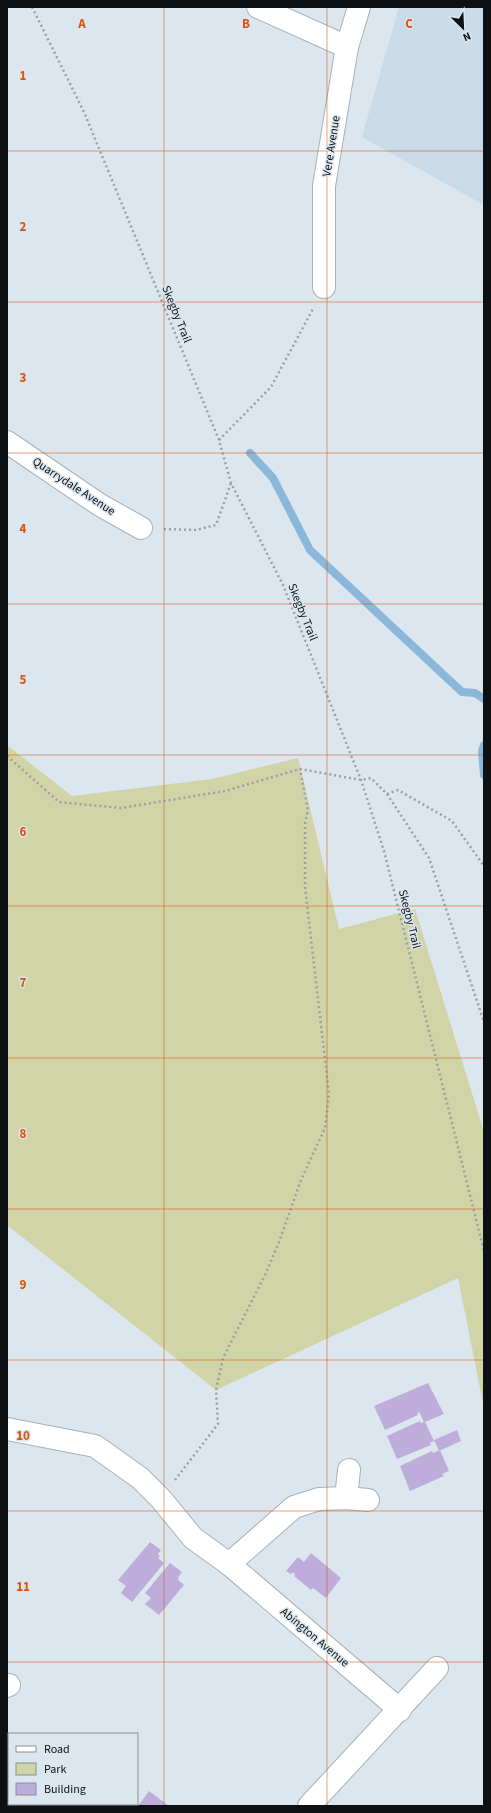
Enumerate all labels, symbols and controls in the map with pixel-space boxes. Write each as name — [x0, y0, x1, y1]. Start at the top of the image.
north arrow — [443, 8, 483, 48]
text: A — [77, 15, 86, 33]
text: B — [242, 15, 250, 33]
text: C — [405, 15, 413, 33]
text: N — [460, 28, 473, 45]
text: 1 — [20, 67, 27, 85]
street label: Vere Avenue — [318, 114, 345, 178]
text: 2 — [20, 218, 27, 236]
street label: Skegby Trail — [157, 283, 196, 345]
text: 3 — [20, 369, 27, 387]
street label: Quarrydale Avenue — [29, 453, 119, 520]
text: 4 — [20, 520, 27, 538]
street label: Skegby Trail — [283, 581, 322, 643]
text: 5 — [20, 671, 27, 689]
text: 6 — [20, 823, 27, 841]
street label: Skegby Trail — [394, 888, 425, 950]
text: 7 — [20, 974, 27, 992]
text: 8 — [20, 1125, 27, 1143]
text: 9 — [20, 1276, 27, 1294]
text: 10 — [16, 1427, 30, 1445]
text: 11 — [16, 1578, 30, 1596]
street label: Abington Avenue — [277, 1604, 353, 1671]
legend — [8, 1733, 138, 1805]
text: Road — [44, 1741, 70, 1758]
text: Park — [44, 1761, 66, 1778]
text: Building — [44, 1781, 86, 1798]

